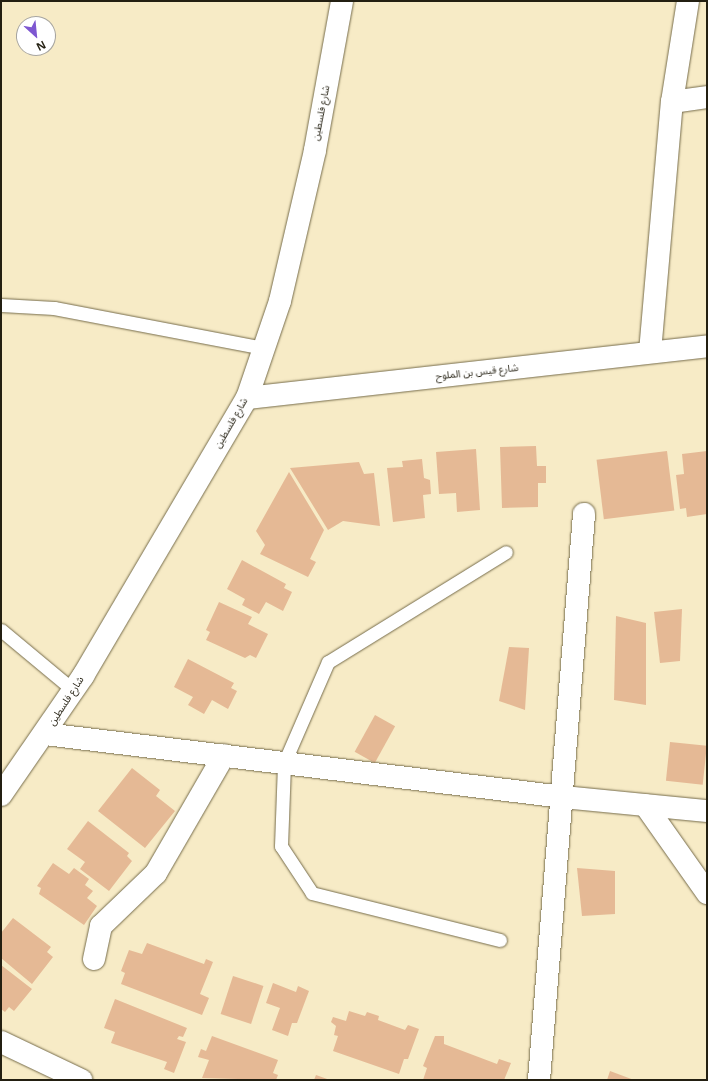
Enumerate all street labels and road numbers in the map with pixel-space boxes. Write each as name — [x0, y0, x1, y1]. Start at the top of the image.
street label: شارع فلسطين — [310, 84, 332, 142]
street label: شارع قيس بن الملوح — [435, 362, 519, 382]
street label: شارع فلسطين — [212, 396, 250, 450]
street label: شارع فلسطين — [46, 674, 86, 728]

